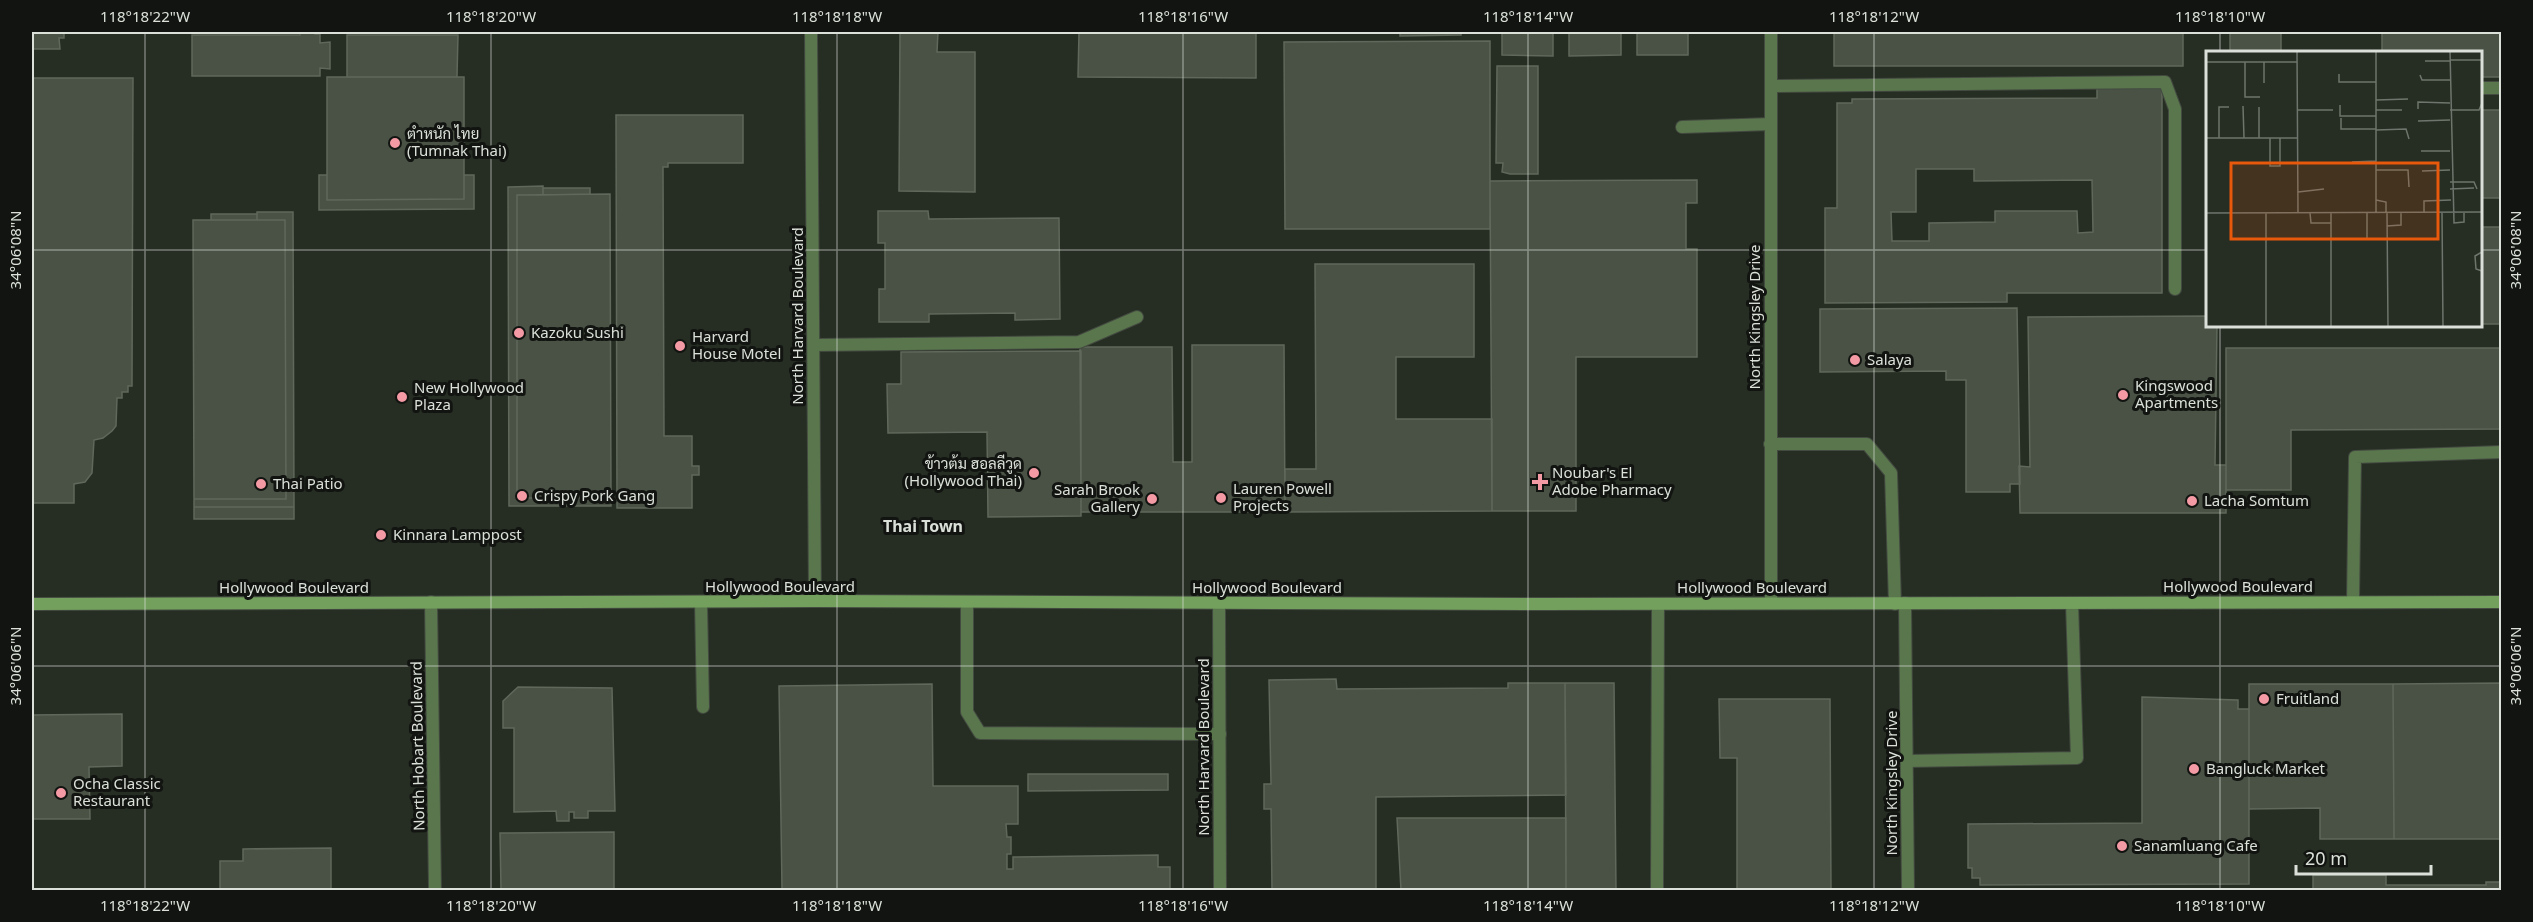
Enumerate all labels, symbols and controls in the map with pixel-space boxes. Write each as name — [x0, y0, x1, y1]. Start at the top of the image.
text: 118°18'22"W — [100, 6, 190, 26]
text: 118°18'20"W — [446, 6, 536, 26]
text: 118°18'18"W — [792, 6, 882, 26]
text: 118°18'16"W — [1138, 6, 1228, 26]
text: 118°18'14"W — [1483, 6, 1573, 26]
text: 118°18'12"W — [1829, 6, 1919, 26]
text: 118°18'10"W — [2175, 6, 2265, 26]
inset map — [2206, 51, 2482, 327]
place label: ตำหนัก ไทย (Tumnak Thai) — [407, 123, 506, 160]
marker: ตำหนัก ไทย (Tumnak Thai) — [388, 136, 402, 150]
text: 34°06'08"N — [5, 211, 25, 289]
text: 34°06'08"N — [2505, 211, 2525, 289]
street label: North Harvard Boulevard — [787, 227, 807, 405]
street label: North Kingsley Drive — [1744, 245, 1764, 389]
place label: Kazoku Sushi — [531, 322, 624, 342]
marker: Kazoku Sushi — [512, 326, 526, 340]
place label: Harvard House Motel — [692, 326, 781, 363]
marker: Harvard House Motel — [673, 339, 687, 353]
place label: Salaya — [1867, 349, 1912, 369]
marker: Salaya — [1848, 353, 1862, 367]
place label: Kingswood Apartments — [2135, 375, 2218, 412]
place label: New Hollywood Plaza — [414, 377, 524, 414]
marker: Kingswood Apartments — [2116, 388, 2130, 402]
marker: New Hollywood Plaza — [395, 390, 409, 404]
place label: ข้าวต้ม ฮอลลีวูด (Hollywood Thai) — [904, 453, 1022, 490]
place label: Noubar's El Adobe Pharmacy — [1552, 462, 1672, 499]
marker: ข้าวต้ม ฮอลลีวูด (Hollywood Thai) — [1027, 466, 1041, 480]
place label: Thai Patio — [273, 473, 343, 493]
marker: Noubar's El Adobe Pharmacy — [1533, 475, 1547, 489]
marker: Thai Patio — [254, 477, 268, 491]
place label: Lauren Powell Projects — [1233, 478, 1332, 515]
place label: Sarah Brook Gallery — [1054, 479, 1140, 516]
place label: Crispy Pork Gang — [534, 485, 655, 505]
marker: Crispy Pork Gang — [515, 489, 529, 503]
place label: Lacha Somtum — [2204, 490, 2309, 510]
marker: Lauren Powell Projects — [1214, 491, 1228, 505]
marker: Sarah Brook Gallery — [1145, 492, 1159, 506]
marker: Lacha Somtum — [2185, 494, 2199, 508]
district label: Thai Town — [883, 515, 963, 537]
place label: Kinnara Lamppost — [393, 524, 522, 544]
marker: Kinnara Lamppost — [374, 528, 388, 542]
street label: Hollywood Boulevard — [705, 576, 855, 596]
street label: Hollywood Boulevard — [2163, 576, 2313, 596]
street label: Hollywood Boulevard — [219, 577, 369, 597]
street label: Hollywood Boulevard — [1192, 577, 1342, 597]
street label: Hollywood Boulevard — [1677, 577, 1827, 597]
text: 34°06'06"N — [5, 627, 25, 705]
text: 34°06'06"N — [2505, 627, 2525, 705]
street label: North Harvard Boulevard — [1193, 658, 1213, 836]
street label: North Hobart Boulevard — [406, 661, 428, 831]
place label: Fruitland — [2276, 688, 2339, 708]
marker: Fruitland — [2257, 692, 2271, 706]
street label: North Kingsley Drive — [1881, 711, 1901, 855]
place label: Bangluck Market — [2206, 758, 2326, 778]
marker: Bangluck Market — [2187, 762, 2201, 776]
place label: Ocha Classic Restaurant — [73, 773, 161, 810]
marker: Ocha Classic Restaurant — [54, 786, 68, 800]
place label: Sanamluang Cafe — [2134, 835, 2258, 855]
scale bar — [2296, 838, 2431, 876]
marker: Sanamluang Cafe — [2115, 839, 2129, 853]
text: 20 m — [2305, 846, 2347, 870]
text: 118°18'22"W — [100, 895, 190, 915]
text: 118°18'20"W — [446, 895, 536, 915]
text: 118°18'18"W — [792, 895, 882, 915]
text: 118°18'16"W — [1138, 895, 1228, 915]
text: 118°18'14"W — [1483, 895, 1573, 915]
text: 118°18'12"W — [1829, 895, 1919, 915]
text: 118°18'10"W — [2175, 895, 2265, 915]

